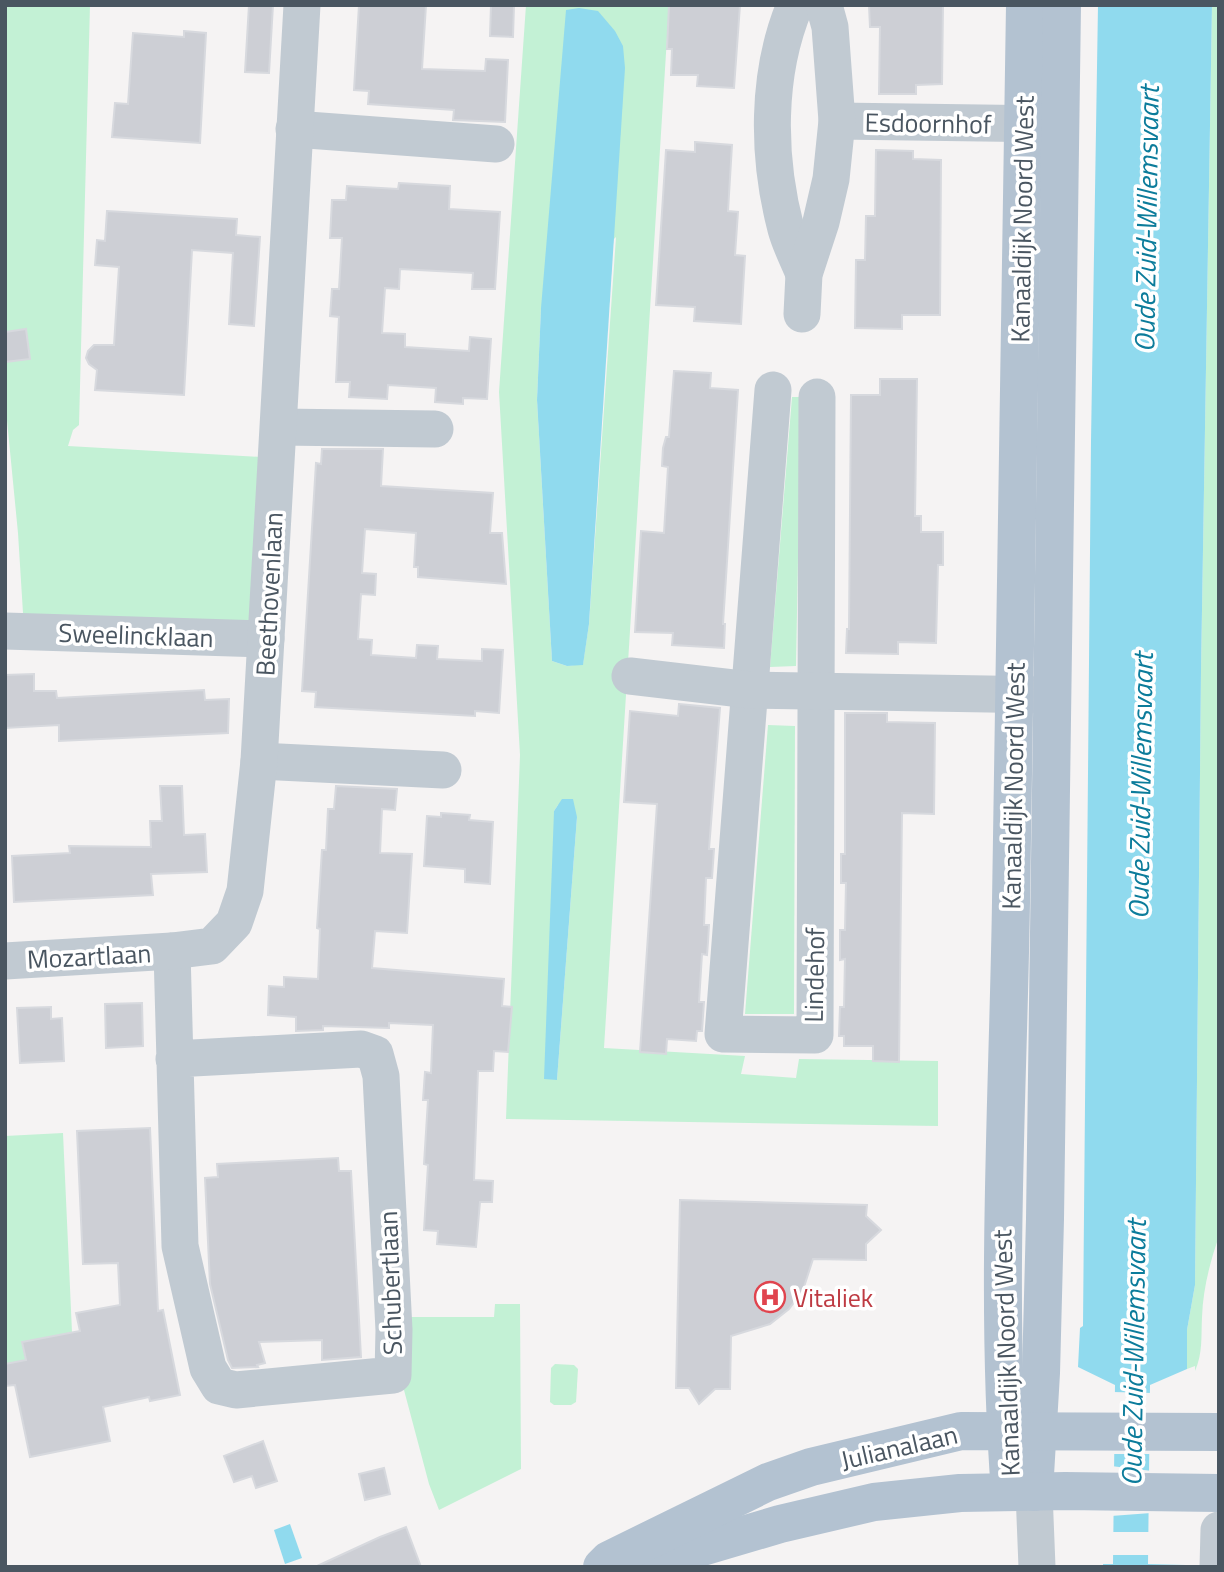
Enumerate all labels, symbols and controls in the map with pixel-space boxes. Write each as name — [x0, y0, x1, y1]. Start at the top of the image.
water label: Oude Zuid-Willemsvaart — [1122, 82, 1170, 352]
street label: Kanaaldijk Noord West — [1000, 95, 1044, 343]
street label: Esdoornhof — [864, 102, 992, 144]
street label: Beethovenlaan — [245, 511, 293, 677]
street label: Sweelincklaan — [58, 613, 214, 657]
water label: Oude Zuid-Willemsvaart — [1116, 649, 1164, 919]
street label: Kanaaldijk Noord West — [991, 662, 1035, 910]
street label: Lindehof — [794, 927, 834, 1023]
street label: Mozartlaan — [26, 933, 152, 979]
street label: Schubertlaan — [368, 1210, 412, 1356]
water label: Oude Zuid-Willemsvaart — [1109, 1216, 1157, 1486]
street label: Kanaaldijk Noord West — [982, 1229, 1030, 1477]
place label: Vitaliek — [793, 1278, 873, 1317]
hospital icon: Vitaliek — [753, 1280, 787, 1314]
street label: Julianalaan — [837, 1415, 961, 1479]

